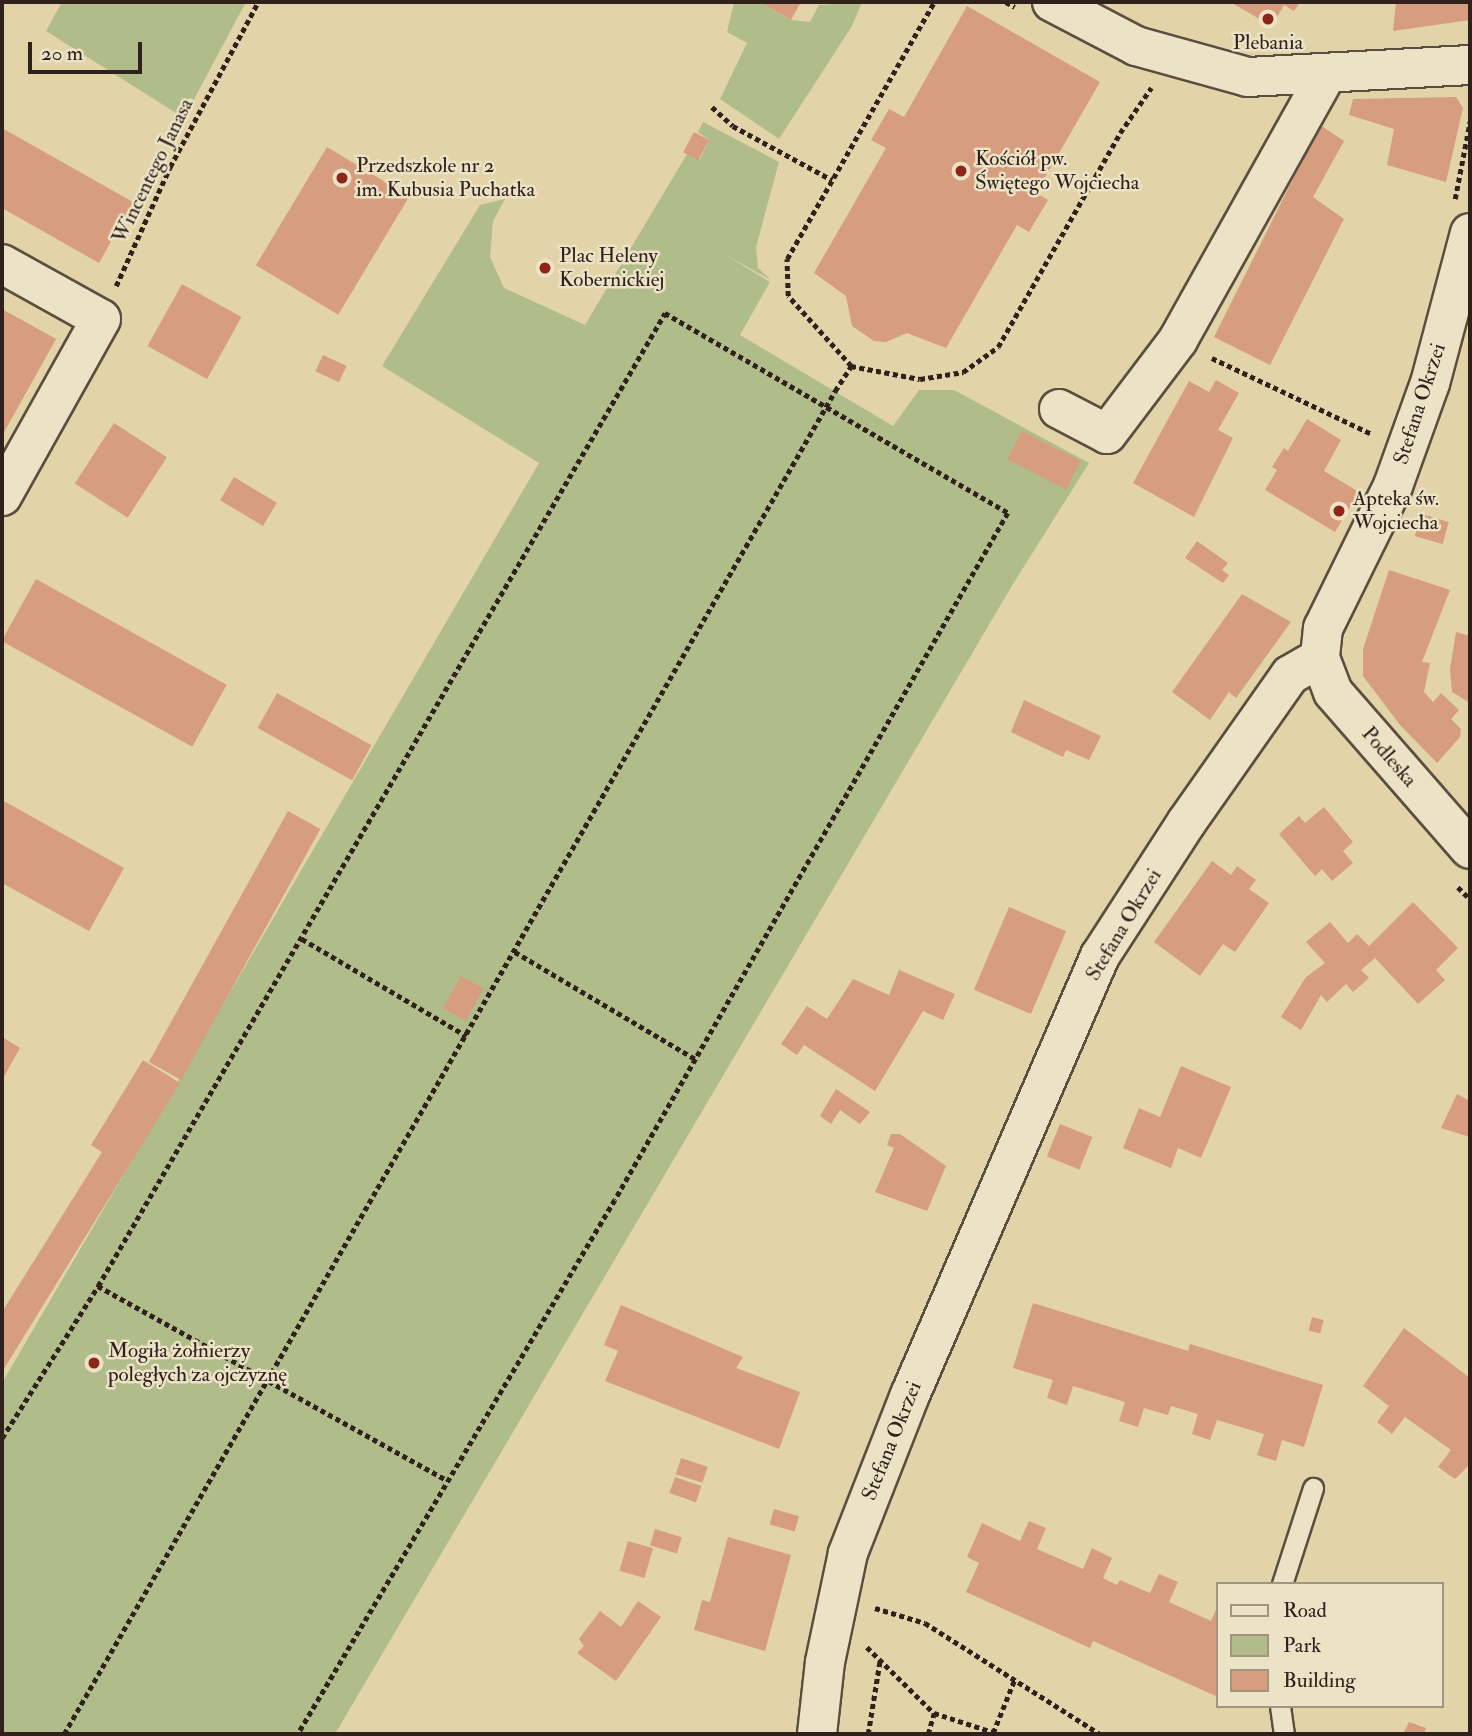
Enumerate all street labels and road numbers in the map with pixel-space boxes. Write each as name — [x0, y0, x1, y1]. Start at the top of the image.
street label: Wincentego Janasa — [107, 94, 199, 248]
street label: Stefana Okrzei — [1389, 340, 1451, 468]
street label: Podleska — [1356, 722, 1422, 792]
street label: Stefana Okrzei — [1081, 865, 1167, 985]
street label: Stefana Okrzei — [857, 1378, 927, 1504]

